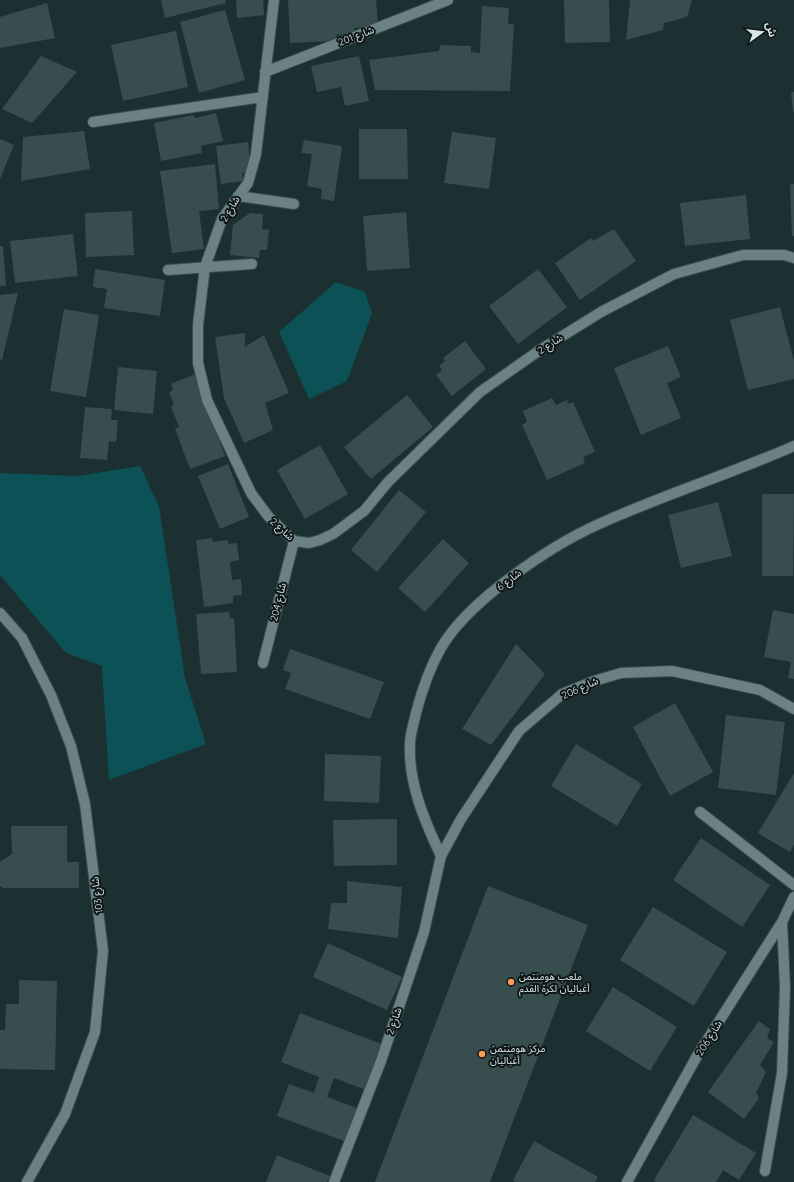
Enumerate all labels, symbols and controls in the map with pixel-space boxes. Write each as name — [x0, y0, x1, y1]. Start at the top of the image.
north arrow — [742, 12, 782, 52]
text: ش — [763, 20, 780, 39]
street label: شارع 201 — [336, 23, 376, 50]
street label: شارع 2 — [217, 194, 244, 225]
street label: شارع 2 — [535, 331, 566, 358]
street label: شارع 2 — [267, 515, 297, 544]
street label: شارع 6 — [494, 566, 525, 594]
street label: شارع 204 — [267, 581, 290, 623]
street label: شارع 206 — [559, 674, 601, 703]
street label: شارع 103 — [88, 876, 107, 914]
place label: ملعب هومنتمن أغباليان لكرة القدم — [519, 970, 590, 997]
marker: ملعب هومنتمن أغباليان لكرة القدم — [506, 977, 516, 987]
street label: شارع 2 — [383, 1006, 406, 1037]
street label: شارع 206 — [693, 1018, 726, 1059]
place label: مركز هومنتمن أغباليان — [490, 1042, 546, 1067]
marker: مركز هومنتمن أغباليان — [477, 1049, 487, 1059]

